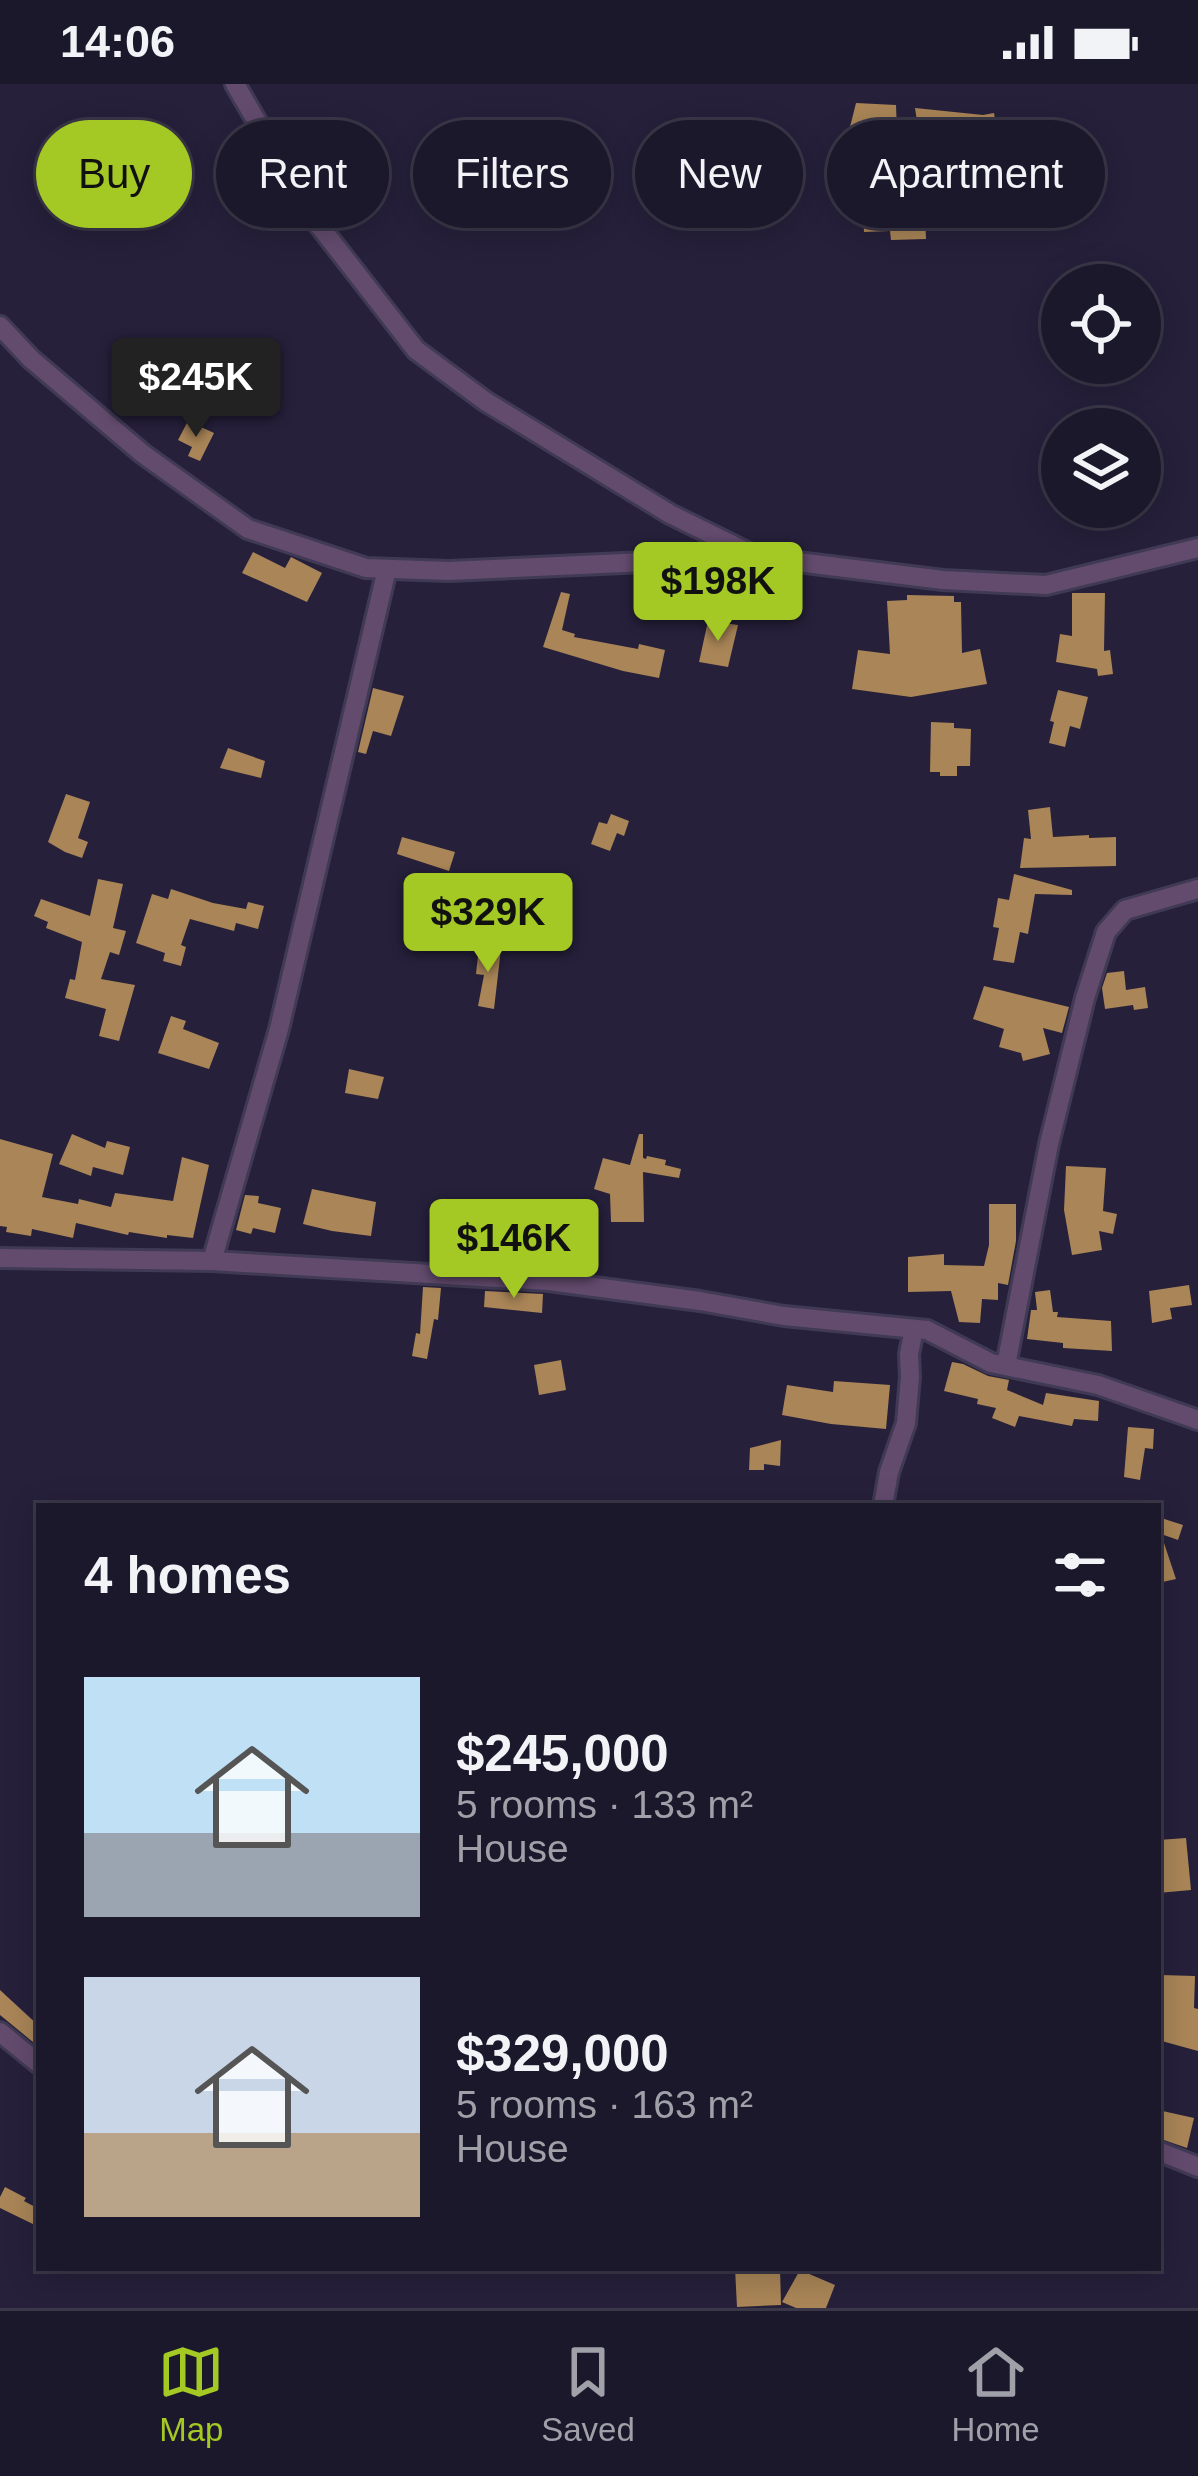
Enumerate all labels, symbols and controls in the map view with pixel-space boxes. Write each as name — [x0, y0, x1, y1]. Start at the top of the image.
text: 14:06 — [60, 16, 175, 67]
chip: Buy — [36, 120, 192, 228]
chip: Rent — [216, 120, 389, 228]
chip: Filters — [413, 120, 611, 228]
chip: New — [635, 120, 803, 228]
chip: Apartment — [827, 120, 1105, 228]
map controls — [1041, 264, 1161, 528]
button: locate — [1041, 264, 1161, 384]
pin: $245K — [112, 338, 280, 440]
text: $245K — [139, 355, 253, 398]
button: layers — [1041, 408, 1161, 528]
pin: $198K — [634, 542, 802, 644]
text: $198K — [661, 559, 775, 602]
pin: $329K — [404, 873, 572, 975]
text: $329K — [431, 890, 545, 933]
pin: $146K — [430, 1199, 598, 1301]
text: $146K — [457, 1216, 571, 1259]
icon: filters — [1047, 1542, 1113, 1608]
text: 4 homes — [84, 1547, 291, 1604]
icon: home — [180, 1725, 324, 1869]
text: $245,000 — [456, 1725, 669, 1782]
text: 5 rooms · 133 m² — [456, 1783, 753, 1826]
text: House — [456, 1827, 569, 1870]
icon: home — [180, 2025, 324, 2169]
text: $329,000 — [456, 2025, 669, 2082]
text: 5 rooms · 163 m² — [456, 2083, 753, 2126]
text: House — [456, 2127, 569, 2170]
tab: Map — [158, 2339, 224, 2449]
tab: Saved — [541, 2339, 635, 2449]
tab: Home — [952, 2339, 1040, 2449]

